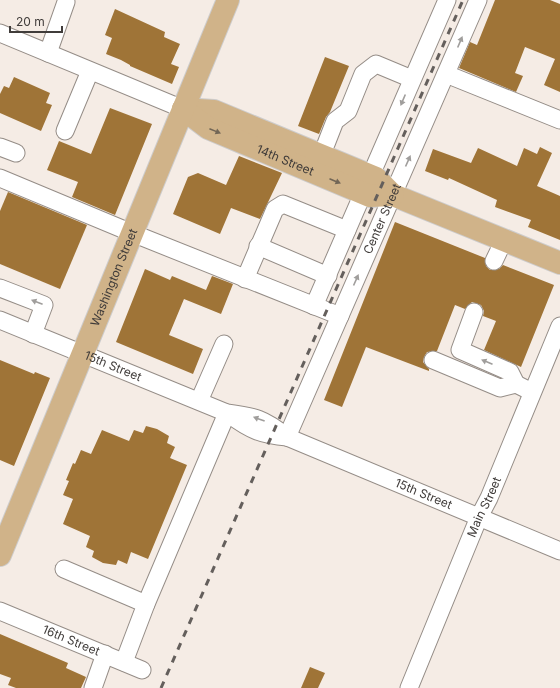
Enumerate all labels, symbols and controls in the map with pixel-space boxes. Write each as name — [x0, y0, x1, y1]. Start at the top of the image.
scale bar — [10, 8, 62, 34]
text: 20 m — [16, 14, 45, 29]
one-way arrow — [457, 37, 463, 48]
one-way arrow — [400, 94, 407, 106]
one-way arrow — [210, 128, 222, 134]
street label: 14th Street — [254, 141, 316, 179]
one-way arrow — [405, 156, 411, 167]
one-way arrow — [330, 178, 341, 184]
street label: Center Street — [360, 181, 404, 256]
street label: Washington Street — [87, 226, 140, 328]
one-way arrow — [353, 275, 359, 286]
one-way arrow — [30, 299, 42, 305]
street label: 15th Street — [82, 347, 144, 384]
one-way arrow — [481, 359, 492, 365]
one-way arrow — [253, 415, 265, 421]
street label: Main Street — [464, 474, 504, 539]
street label: 15th Street — [393, 475, 454, 512]
street label: 16th Street — [40, 622, 102, 659]

